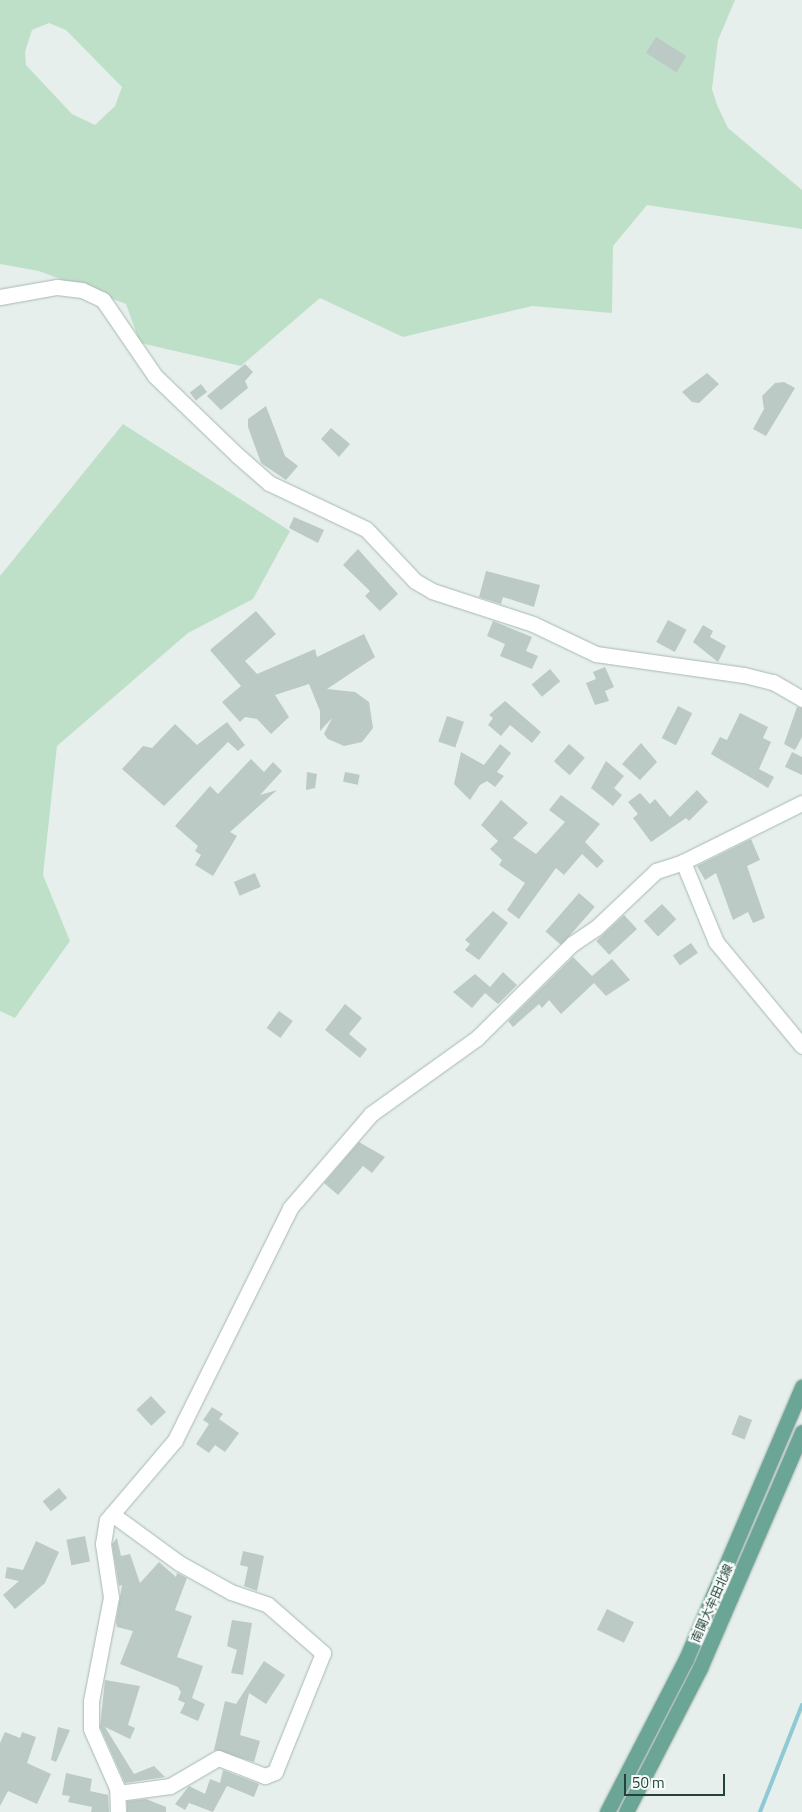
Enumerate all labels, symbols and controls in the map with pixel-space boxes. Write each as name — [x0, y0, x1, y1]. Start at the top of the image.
street label: 南関大牟田北線 — [688, 1562, 736, 1644]
scale bar — [627, 1764, 728, 1796]
text: 50 m — [632, 1771, 665, 1794]

